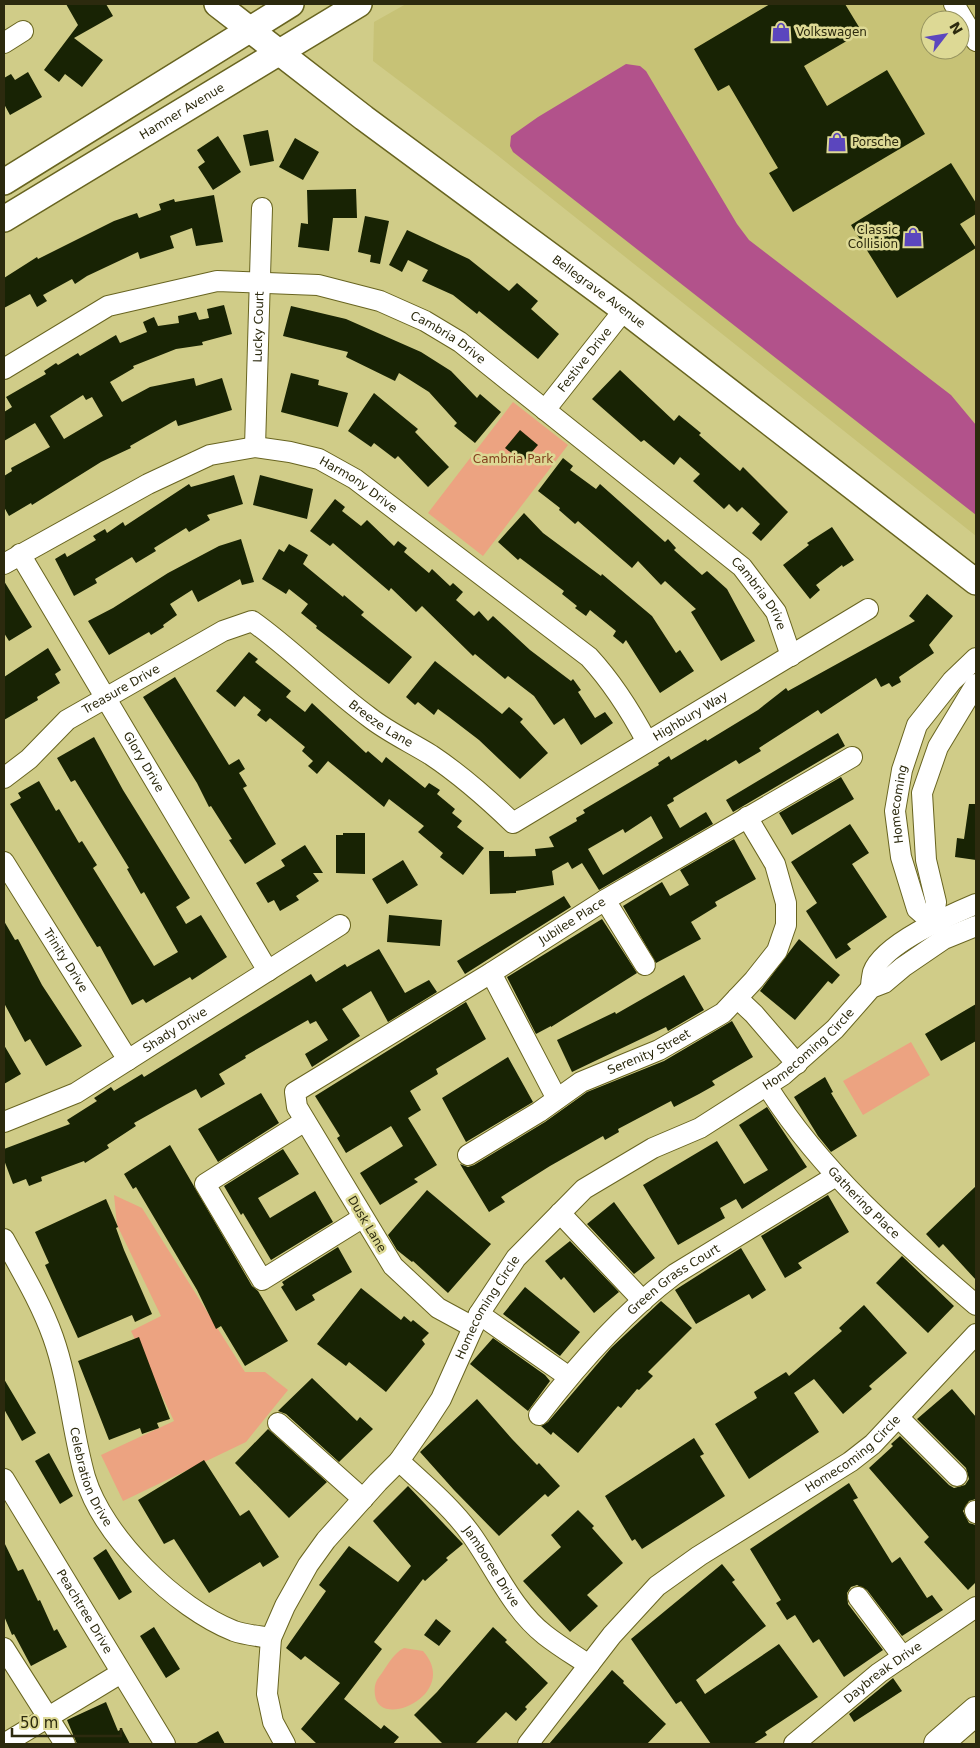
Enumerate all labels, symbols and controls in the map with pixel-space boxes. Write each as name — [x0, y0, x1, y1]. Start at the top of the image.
north arrow — [920, 10, 970, 60]
text: N — [946, 19, 966, 37]
shop icon: Volkswagen — [770, 21, 792, 43]
place label: Volkswagen — [796, 25, 867, 39]
street label: Hamner Avenue — [137, 80, 227, 142]
shop icon: Porsche — [826, 131, 848, 153]
place label: Porsche — [852, 135, 899, 149]
place label: Classic Collision — [848, 223, 898, 251]
shop icon: Classic Collision — [902, 226, 924, 248]
street label: Bellegrave Avenue — [549, 252, 648, 331]
street label: Lucky Court — [250, 291, 267, 363]
street label: Cambria Drive — [408, 308, 488, 367]
street label: Festive Drive — [555, 325, 614, 395]
park label: Cambria Park — [473, 452, 553, 466]
street label: Harmony Drive — [317, 454, 400, 516]
street label: Cambria Drive — [729, 554, 789, 632]
street label: Treasure Drive — [79, 662, 162, 717]
street label: Highbury Way — [651, 688, 730, 744]
street label: Breeze Lane — [346, 697, 415, 750]
street label: Glory Drive — [120, 729, 167, 795]
street label: Homecoming — [888, 763, 910, 845]
street label: Jubilee Place — [536, 895, 608, 948]
street label: Trinity Drive — [40, 925, 91, 995]
street label: Shady Drive — [140, 1004, 210, 1056]
street label: Homecoming Circle — [760, 1005, 857, 1093]
street label: Serenity Street — [605, 1026, 693, 1077]
street label: Gathering Place — [825, 1164, 903, 1241]
street label: Dusk Lane — [345, 1193, 389, 1255]
street label: Green Grass Court — [624, 1241, 723, 1318]
street label: Homecoming Circle — [453, 1253, 523, 1361]
street label: Homecoming Circle — [803, 1412, 903, 1495]
street label: Celebration Drive — [67, 1426, 115, 1529]
street label: Jamboree Drive — [460, 1522, 523, 1609]
street label: Peachtree Drive — [54, 1567, 115, 1656]
street label: Daybreak Drive — [841, 1639, 924, 1706]
scale bar — [12, 1706, 121, 1738]
text: 50 m — [20, 1714, 58, 1732]

